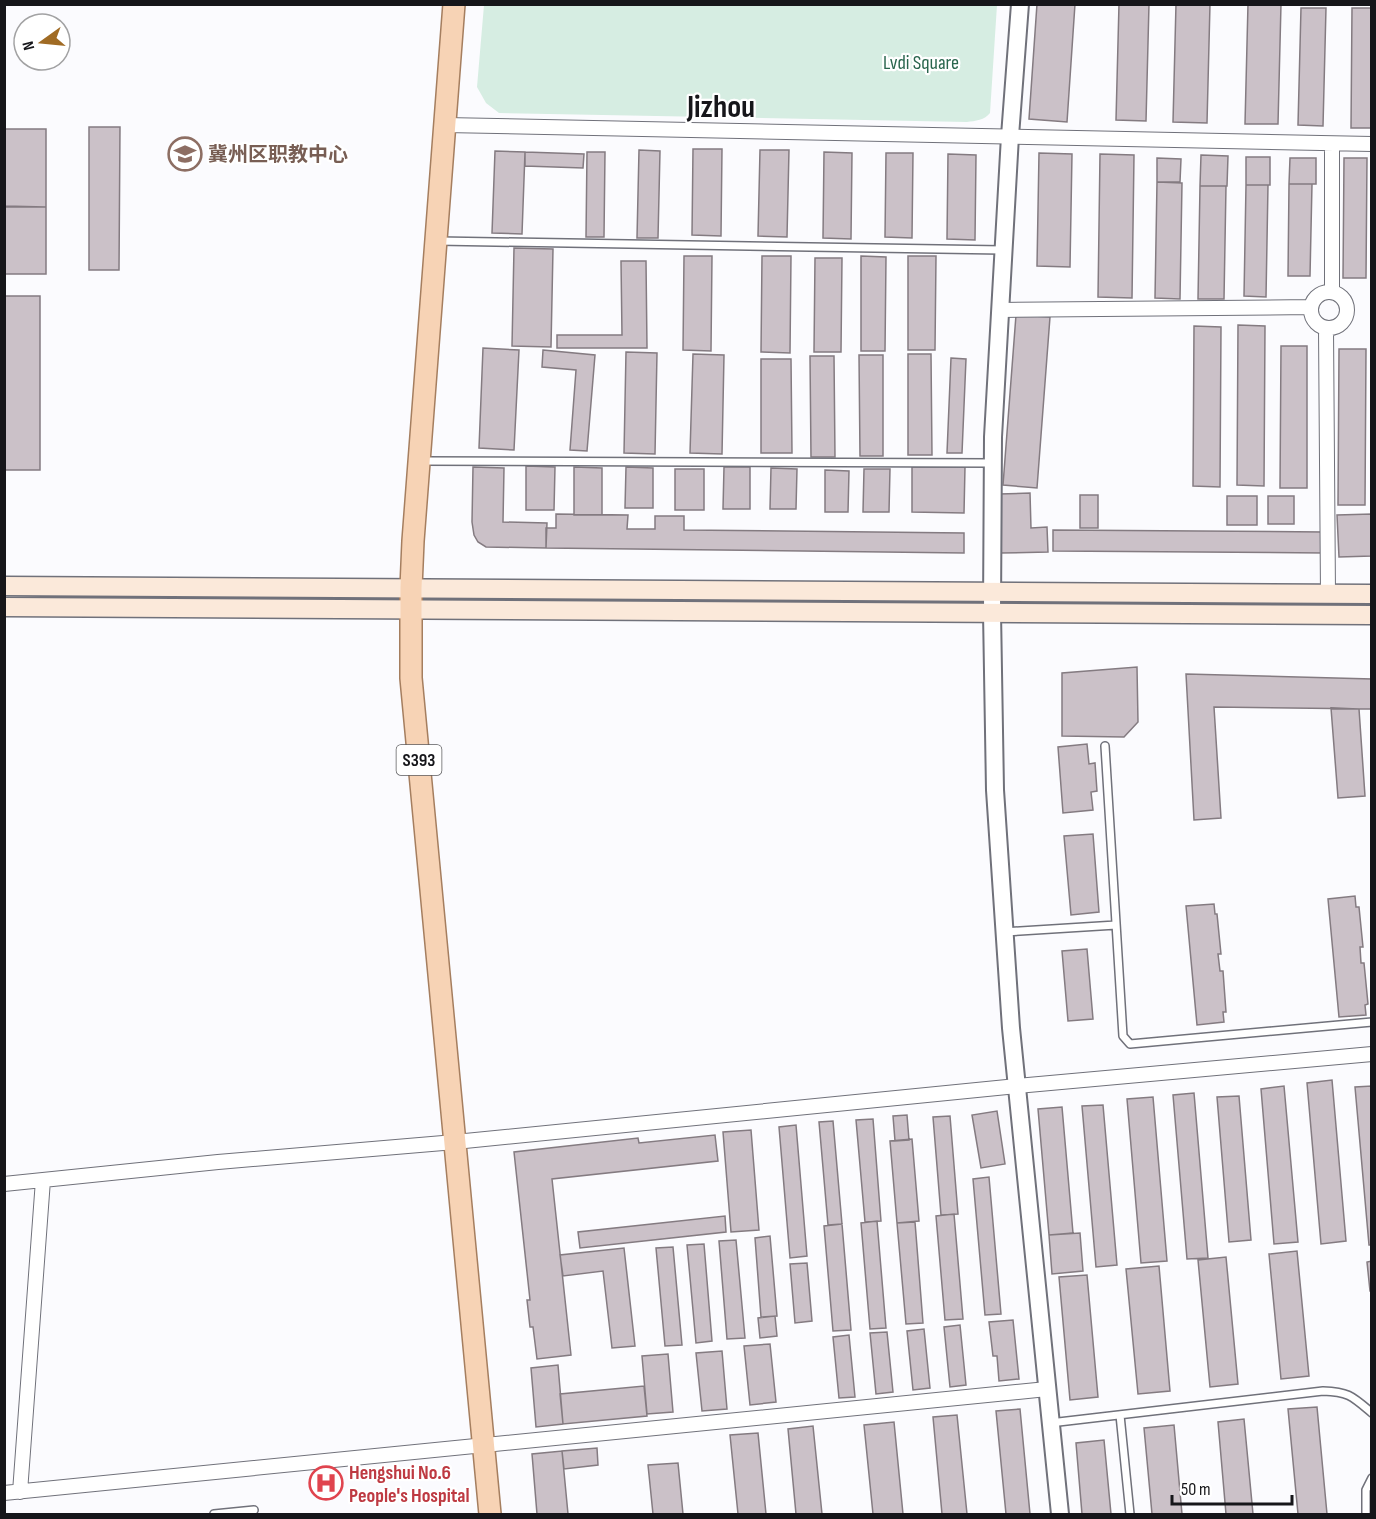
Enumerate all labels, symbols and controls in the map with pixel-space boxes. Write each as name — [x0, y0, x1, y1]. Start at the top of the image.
north arrow — [12, 12, 72, 72]
text: N — [19, 39, 39, 52]
park label: Lvdi Square — [883, 51, 959, 75]
district label: Jizhou — [686, 88, 755, 127]
school or university icon: 冀州区职教中心 — [167, 136, 203, 172]
place label: 冀州区职教中心 — [208, 143, 348, 167]
road number: S393 — [396, 745, 442, 775]
place label: Hengshui No.6 People's Hospital — [349, 1461, 470, 1508]
hospital icon: Hengshui No.6 People's Hospital — [308, 1465, 344, 1501]
scale bar — [1172, 1468, 1292, 1506]
text: 50 m — [1181, 1479, 1211, 1500]

